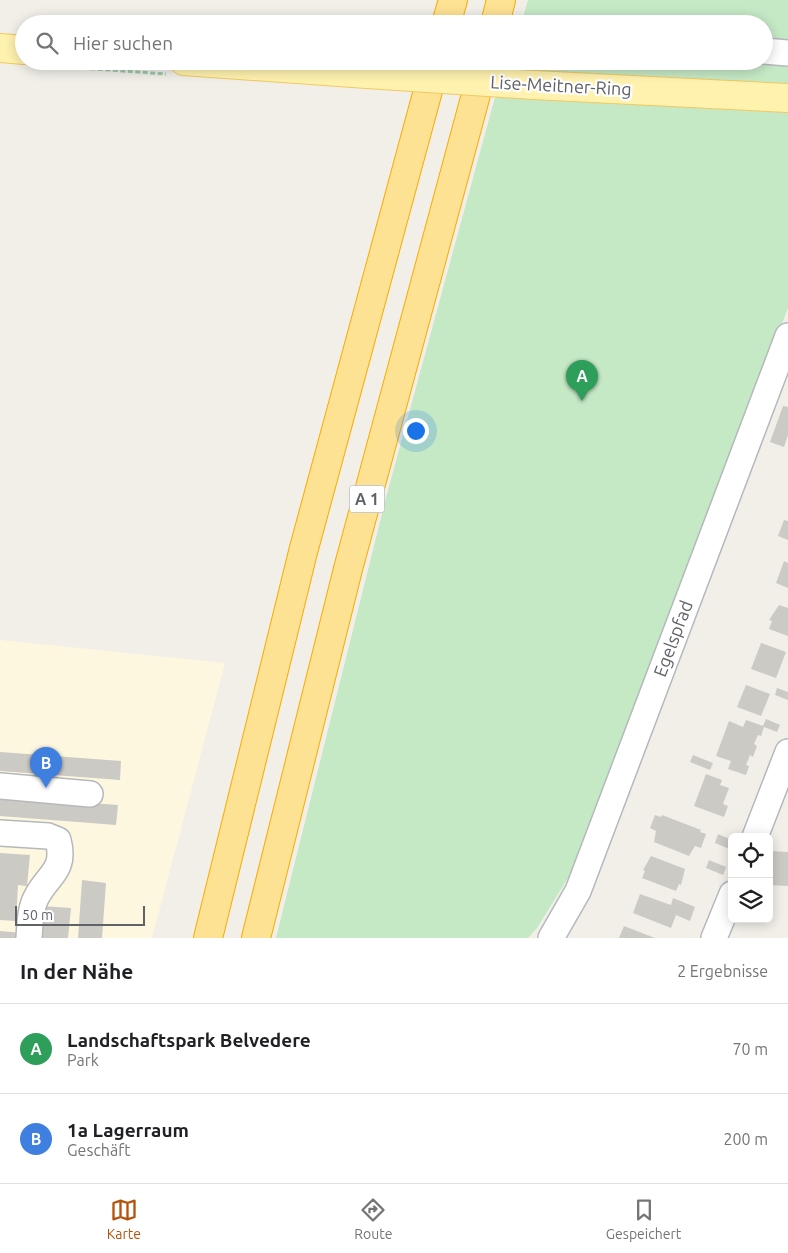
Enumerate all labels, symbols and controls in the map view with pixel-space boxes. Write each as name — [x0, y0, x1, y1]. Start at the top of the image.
search box — [15, 15, 773, 70]
icon: search — [33, 29, 61, 57]
text: Hier suchen — [73, 32, 173, 54]
street label: Lise-Meitner-Ring — [490, 71, 632, 99]
pin: A — [566, 360, 598, 401]
your location — [403, 418, 429, 444]
road number: A 1 — [350, 486, 384, 512]
street label: Egelspfad — [649, 597, 696, 679]
pin: B — [30, 747, 62, 788]
map controls — [728, 833, 773, 923]
button: locate — [728, 833, 773, 878]
button: layers — [728, 878, 773, 923]
scale bar — [15, 903, 145, 926]
text: 50 m — [22, 907, 53, 923]
text: In der Nähe — [20, 959, 133, 983]
text: 2 Ergebnisse — [677, 962, 768, 980]
text: Landschaftspark Belvedere — [67, 1029, 311, 1051]
text: A — [30, 1040, 42, 1058]
text: 70 m — [732, 1040, 768, 1058]
text: Park — [67, 1051, 99, 1069]
text: 1a Lagerraum — [67, 1119, 189, 1141]
text: B — [31, 1130, 41, 1148]
text: 200 m — [723, 1130, 768, 1148]
text: Geschäft — [67, 1141, 131, 1159]
tab: Karte — [107, 1196, 141, 1242]
tab: Route — [354, 1196, 392, 1242]
tab: Gespeichert — [606, 1196, 681, 1242]

